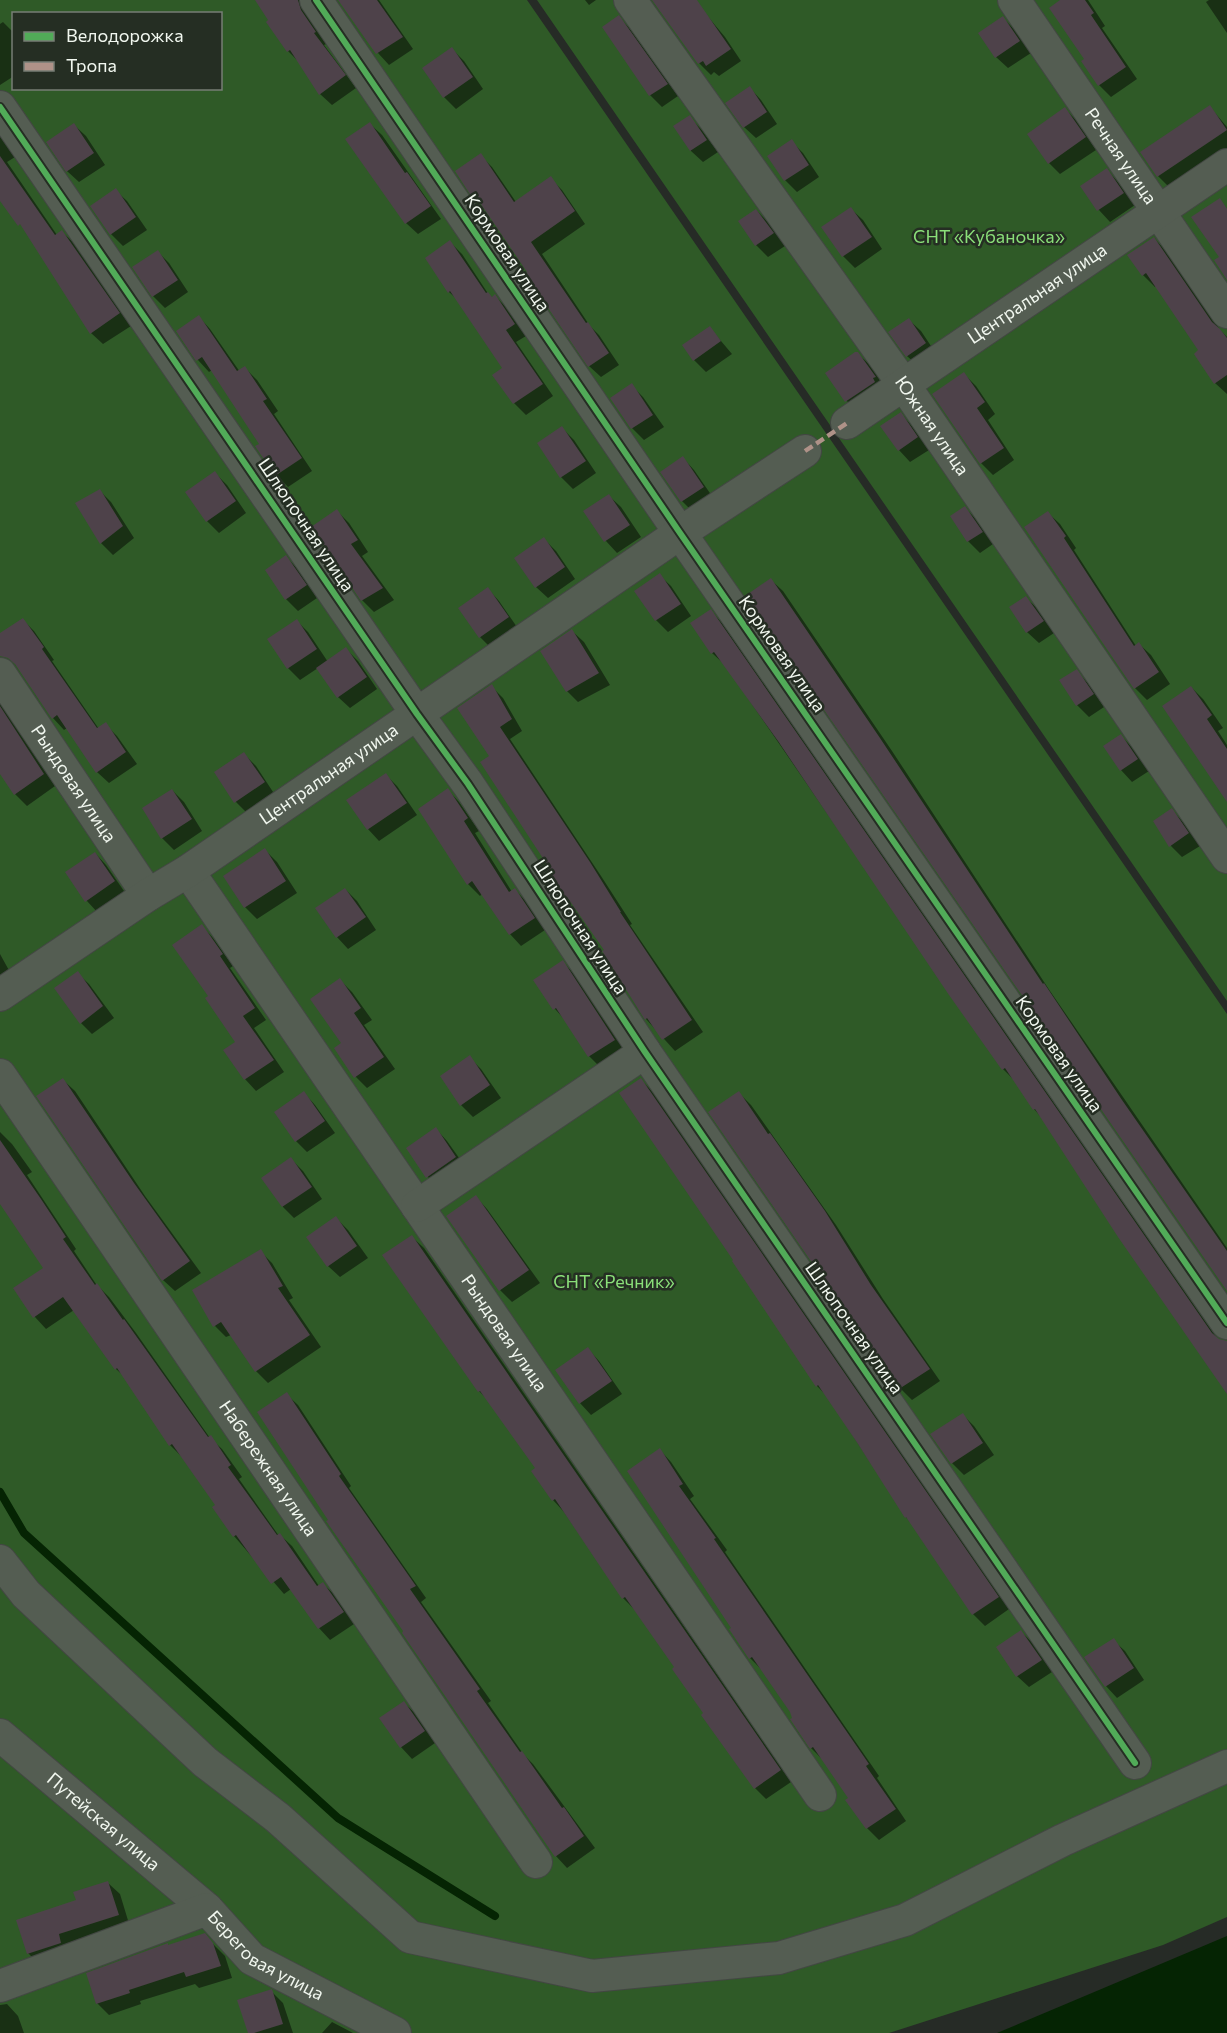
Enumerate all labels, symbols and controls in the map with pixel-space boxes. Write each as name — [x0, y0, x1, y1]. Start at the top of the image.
legend — [12, 12, 222, 90]
text: Велодорожка — [66, 24, 184, 46]
text: Тропа — [66, 54, 117, 76]
street label: Речная улица — [1081, 103, 1162, 208]
street label: Кормовая улица — [460, 189, 555, 315]
park label: СНТ «Кубаночка» — [913, 225, 1065, 247]
street label: Центральная улица — [963, 238, 1110, 348]
street label: Южная улица — [891, 371, 974, 479]
street label: Шлюпочная улица — [254, 454, 360, 595]
street label: Кормовая улица — [734, 591, 831, 716]
street label: Центральная улица — [255, 718, 402, 829]
street label: Рындовая улица — [27, 720, 122, 846]
street label: Шлюпочная улица — [529, 855, 633, 998]
street label: Кормовая улица — [1011, 991, 1108, 1116]
street label: Шлюпочная улица — [801, 1257, 909, 1398]
street label: Рындовая улица — [457, 1270, 553, 1395]
park label: СНТ «Речник» — [553, 1270, 675, 1292]
street label: Набережная улица — [215, 1396, 323, 1540]
street label: Путейская улица — [43, 1767, 165, 1875]
street label: Береговая улица — [204, 1905, 328, 2004]

